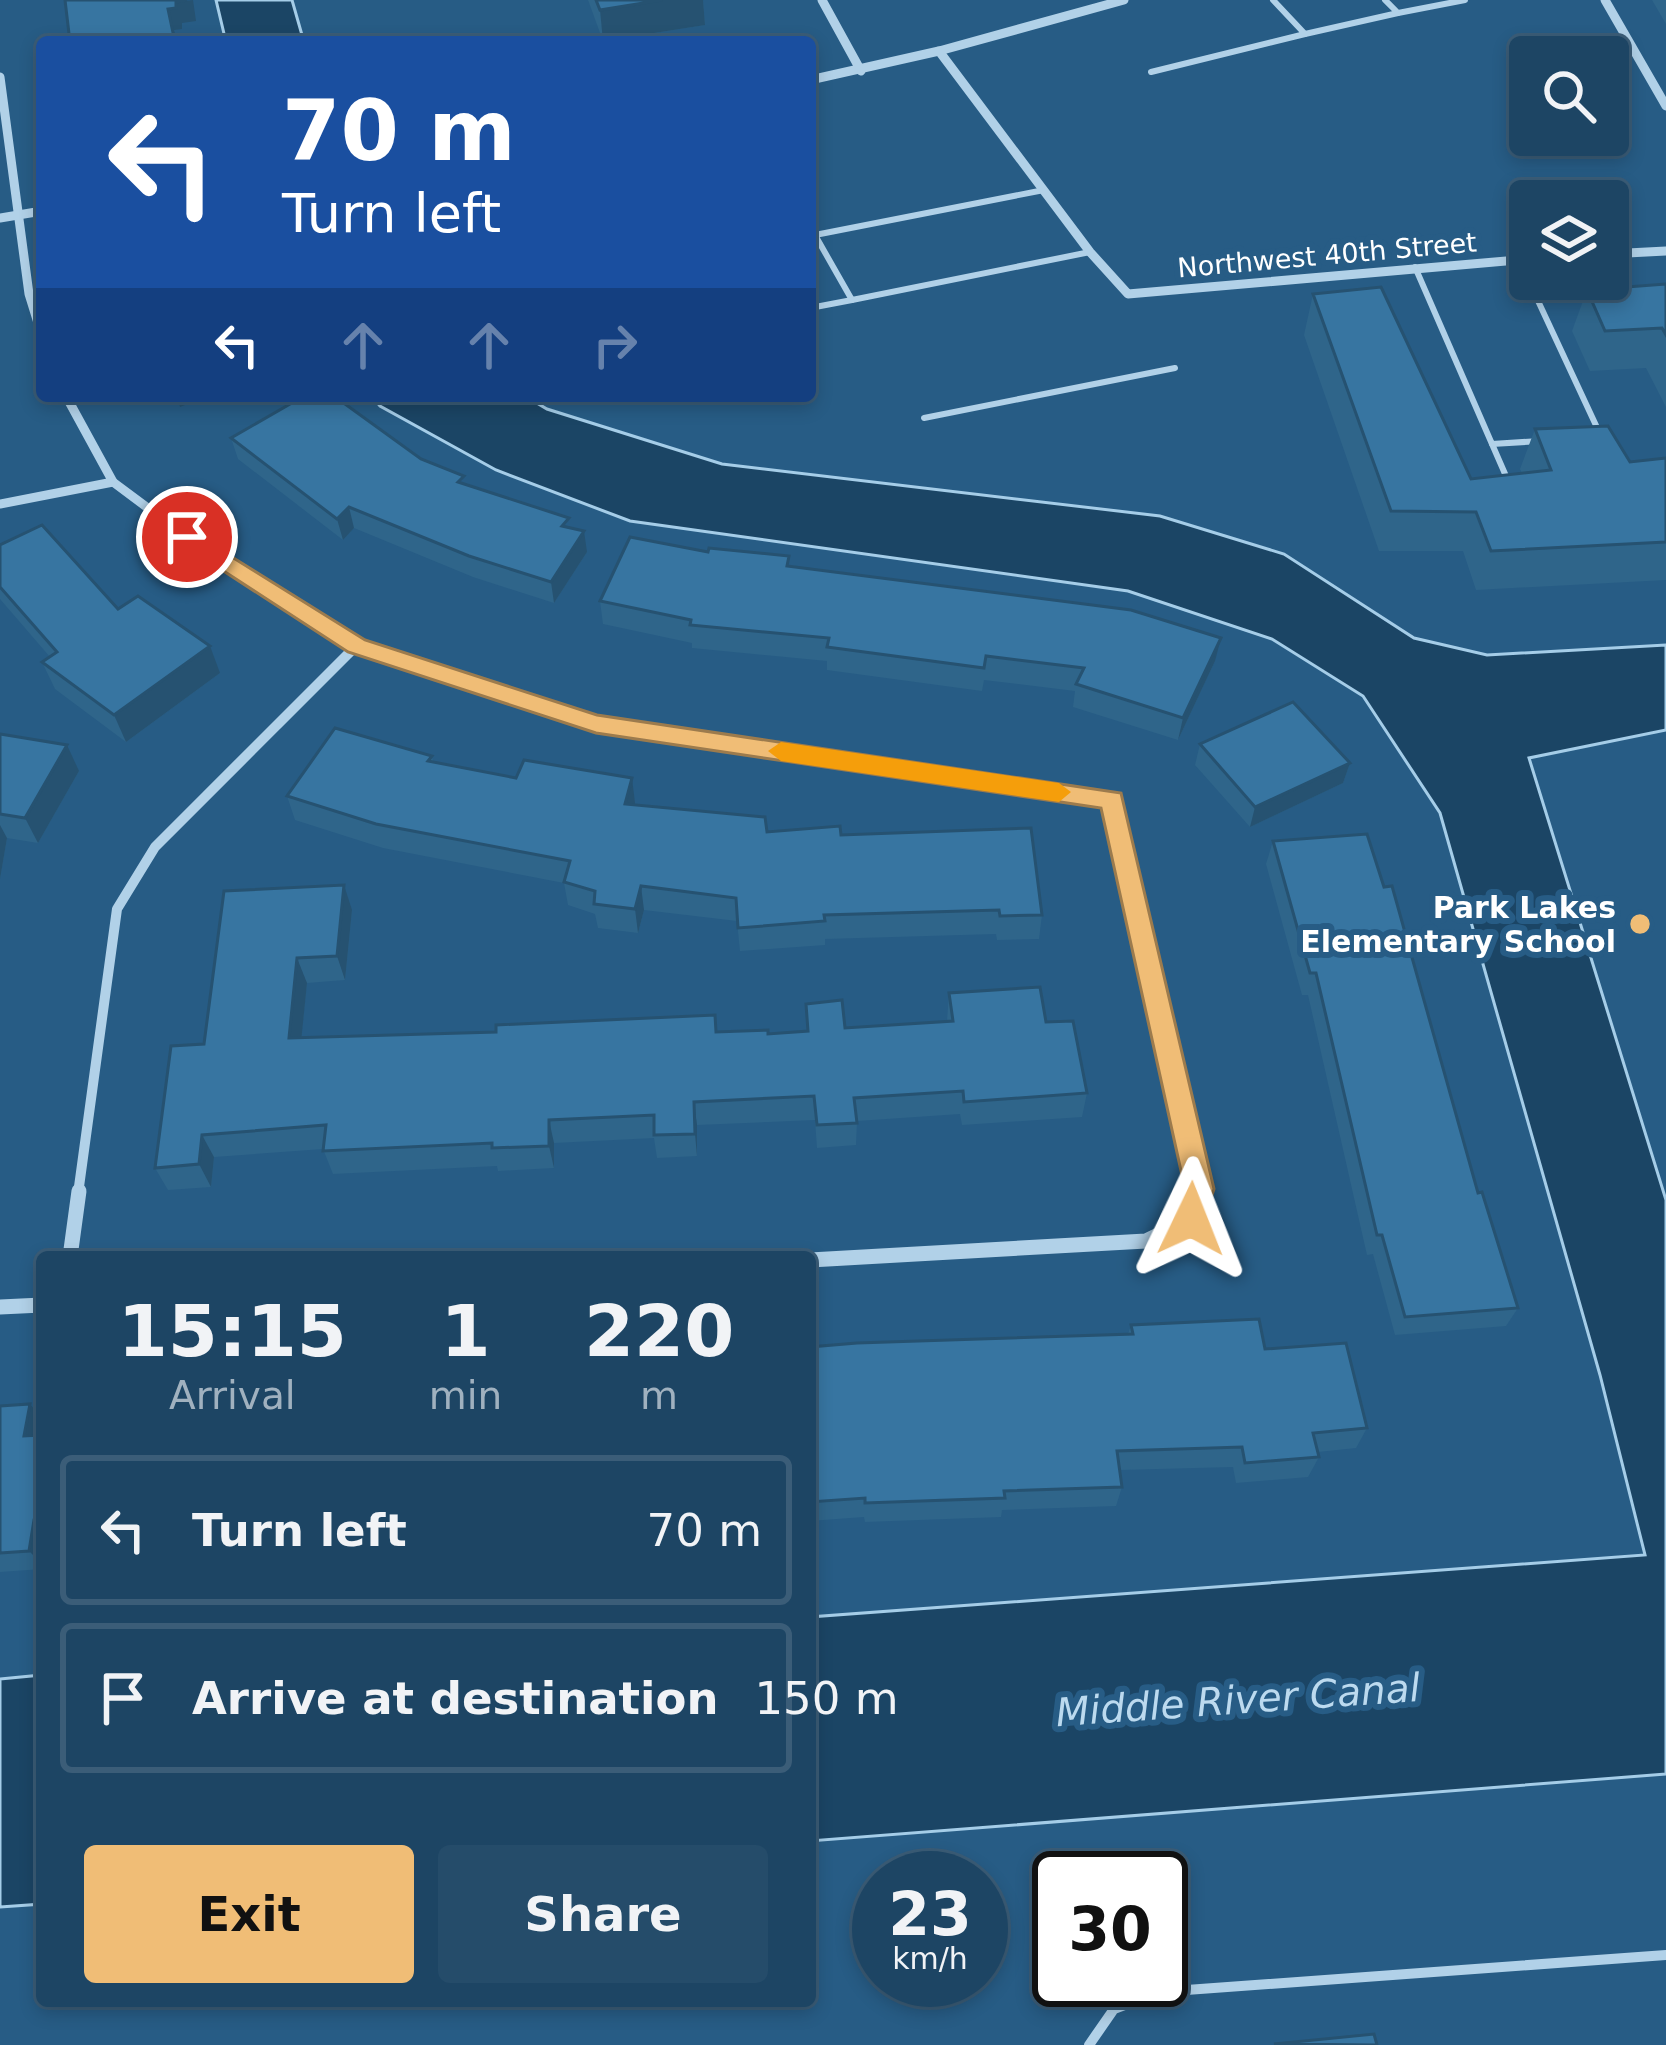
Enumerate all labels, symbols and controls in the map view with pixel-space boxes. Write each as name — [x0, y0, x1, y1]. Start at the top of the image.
map controls — [1509, 36, 1629, 300]
button: search — [1509, 36, 1629, 156]
text: 70 m — [282, 82, 516, 180]
icon: left — [84, 84, 240, 240]
button: layers — [1509, 180, 1629, 300]
text: Turn left — [282, 182, 501, 245]
street label: Northwest 40th Street — [1176, 226, 1478, 284]
icon: left — [204, 312, 270, 378]
icon: ahead — [330, 312, 396, 378]
icon: ahead — [456, 312, 522, 378]
icon: right — [582, 312, 648, 378]
pin — [136, 486, 238, 588]
icon: arrive — [154, 504, 220, 570]
place label: Park Lakes Elementary School — [1300, 890, 1616, 959]
marker: Park Lakes Elementary School — [1627, 911, 1653, 937]
position arrow — [1128, 1156, 1254, 1282]
text: 15:15 — [118, 1289, 347, 1373]
text: 1 — [440, 1289, 490, 1373]
text: 220 — [584, 1289, 734, 1373]
text: Arrival — [169, 1373, 296, 1418]
text: min — [429, 1373, 502, 1418]
text: m — [640, 1373, 678, 1418]
icon: left — [90, 1497, 156, 1563]
text: Turn left — [192, 1504, 407, 1557]
text: 70 m — [647, 1504, 762, 1557]
icon: arrive — [90, 1665, 156, 1731]
water label: Middle River Canal — [1054, 1665, 1422, 1735]
text: Arrive at destination — [192, 1672, 718, 1725]
text: 150 m — [754, 1672, 898, 1725]
button: Exit — [84, 1845, 414, 1983]
button: Share — [438, 1845, 768, 1983]
speed limit sign: 30 — [1032, 1851, 1188, 2007]
text: 23 — [888, 1879, 972, 1949]
text: km/h — [892, 1941, 968, 1976]

